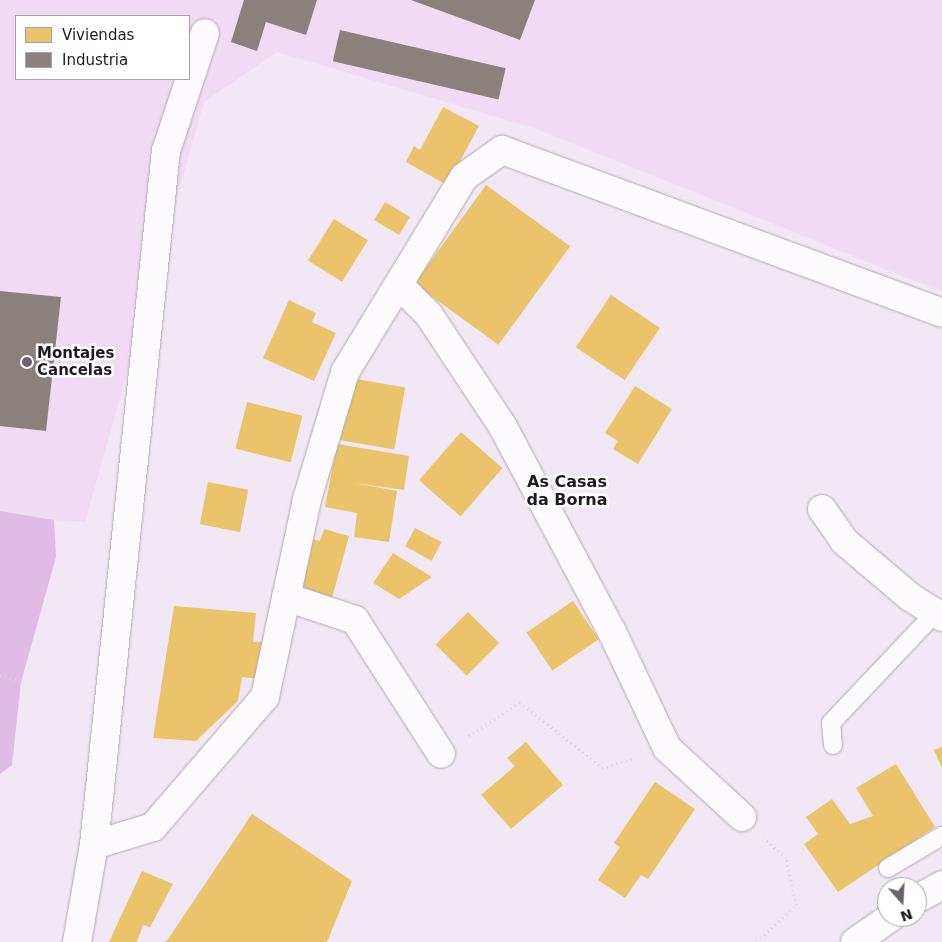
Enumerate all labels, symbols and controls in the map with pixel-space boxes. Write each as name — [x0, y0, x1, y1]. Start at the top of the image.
legend — [15, 15, 190, 80]
text: Viviendas — [62, 26, 134, 44]
text: Industria — [62, 51, 128, 69]
place label: Montajes Cancelas — [37, 344, 114, 379]
marker: Montajes Cancelas — [21, 356, 33, 368]
district label: As Casas da Borna — [526, 472, 608, 510]
north arrow — [877, 877, 927, 927]
text: N — [898, 906, 915, 925]

